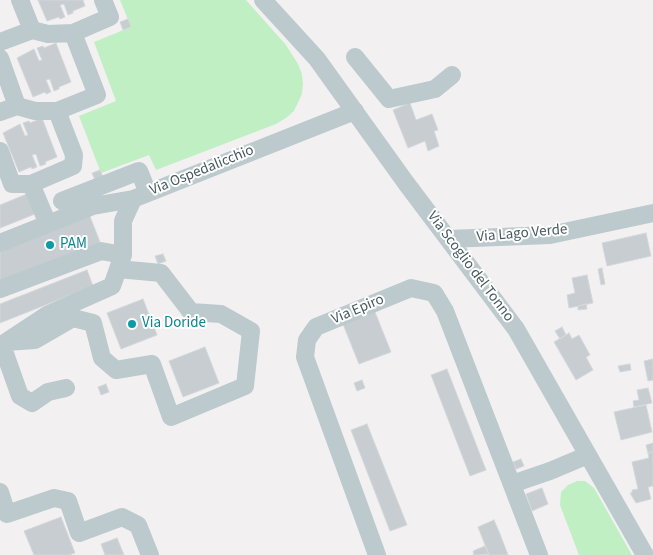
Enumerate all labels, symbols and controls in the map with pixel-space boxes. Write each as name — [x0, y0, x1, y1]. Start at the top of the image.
street label: Via Ospedalicchio — [147, 142, 257, 200]
street label: Via Scoglio del Tonno — [423, 208, 517, 326]
street label: Via Lago Verde — [476, 221, 568, 247]
place label: PAM — [60, 236, 87, 254]
marker: PAM — [44, 239, 56, 251]
street label: Via Epiro — [329, 291, 387, 329]
place label: Via Doride — [142, 315, 206, 333]
marker: Via Doride — [126, 318, 138, 330]

